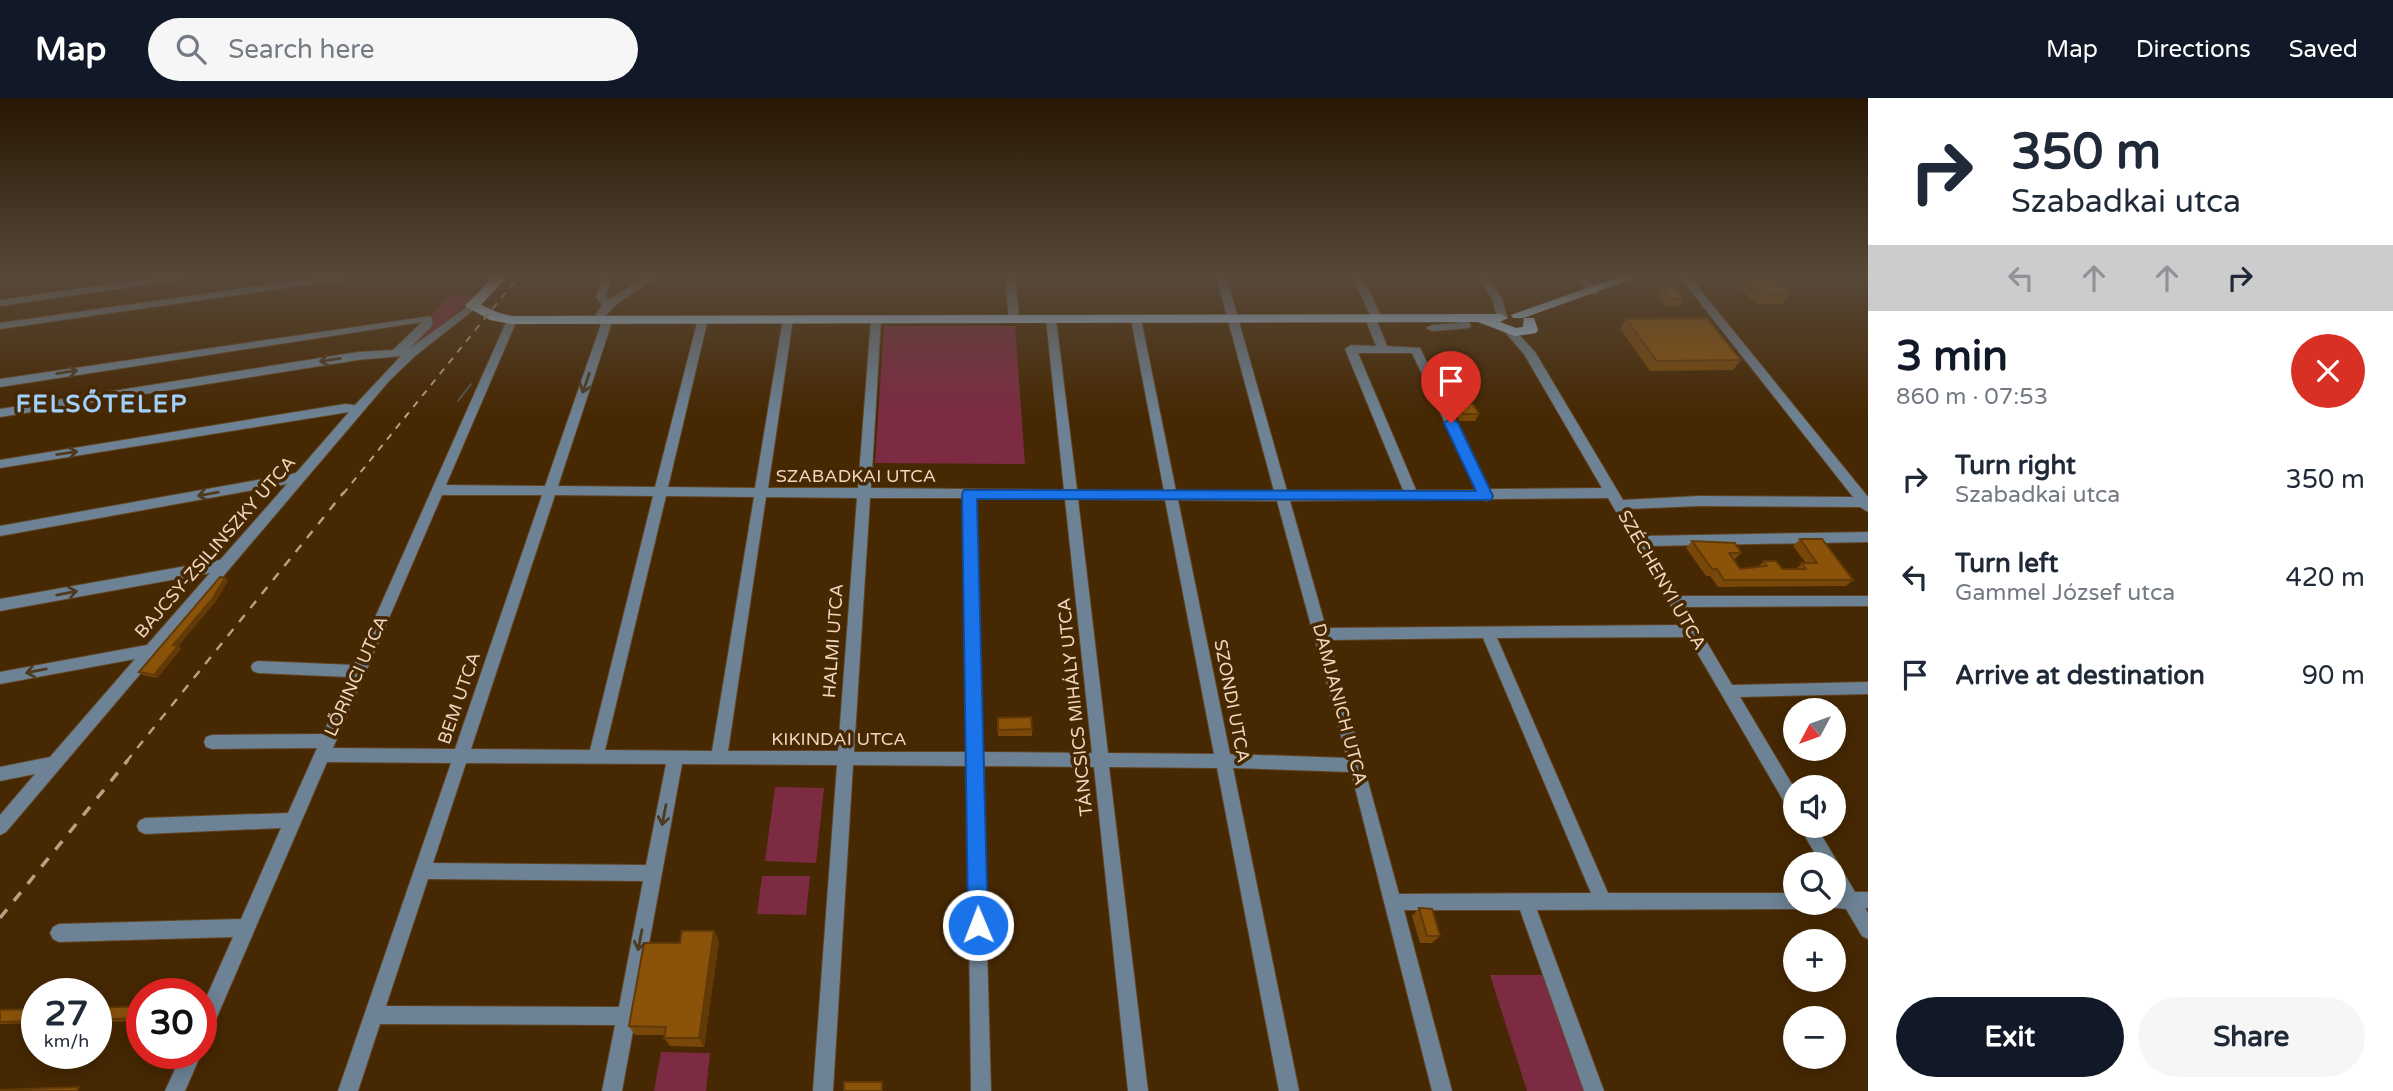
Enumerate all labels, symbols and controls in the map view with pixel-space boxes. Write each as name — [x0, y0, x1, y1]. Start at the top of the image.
search box — [148, 18, 638, 81]
text: Map — [35, 30, 106, 69]
icon: search — [172, 30, 210, 68]
text: Search here — [228, 34, 374, 65]
text: Map — [2046, 35, 2098, 64]
text: Directions — [2136, 35, 2251, 64]
text: Saved — [2289, 35, 2358, 64]
text: 350 m — [2011, 123, 2161, 182]
icon: right — [1896, 126, 1987, 217]
text: Szabadkai utca — [2011, 183, 2241, 221]
icon: left — [2002, 259, 2040, 297]
icon: ahead — [2075, 259, 2113, 297]
icon: ahead — [2148, 259, 2186, 297]
icon: right — [2221, 259, 2259, 297]
text: 3 min — [1896, 331, 2008, 382]
button: close — [2291, 334, 2365, 408]
pin — [1421, 351, 1481, 423]
one-way arrow — [319, 354, 342, 368]
icon: arrive — [1432, 362, 1470, 400]
one-way arrow — [56, 366, 78, 379]
one-way arrow — [579, 372, 591, 394]
text: 860 m · 07:53 — [1896, 383, 2048, 411]
district label: FELSŐTELEP — [16, 389, 188, 419]
one-way arrow — [55, 446, 78, 459]
text: Turn right — [1955, 450, 2076, 481]
street label: BAJCSY-ZSILINSZKY UTCA — [130, 451, 300, 643]
icon: right — [1896, 460, 1934, 498]
text: 350 m — [2285, 464, 2365, 495]
street label: SZABADKAI UTCA — [776, 465, 936, 487]
text: Szabadkai utca — [1955, 481, 2120, 509]
one-way arrow — [198, 488, 220, 501]
street label: SZÉCHENYI UTCA — [1613, 506, 1711, 654]
text: Turn left — [1955, 548, 2058, 579]
icon: left — [1896, 558, 1934, 596]
text: 420 m — [2285, 562, 2365, 593]
text: Gammel József utca — [1955, 579, 2175, 607]
street label: HALMI UTCA — [818, 583, 848, 699]
one-way arrow — [55, 586, 78, 599]
street label: TÁNCSICS MIHÁLY UTCA — [1053, 597, 1097, 817]
street label: LŐRINCI UTCA — [320, 612, 392, 740]
street label: DAMJANICH UTCA — [1308, 621, 1372, 787]
street label: SZONDI UTCA — [1209, 638, 1255, 764]
street label: BEM UTCA — [433, 649, 485, 747]
icon: arrive — [1896, 656, 1934, 694]
text: Arrive at destination — [1955, 660, 2205, 691]
text: 90 m — [2302, 660, 2365, 691]
one-way arrow — [26, 665, 48, 679]
north arrow — [1783, 698, 1846, 761]
map controls — [1783, 698, 1846, 1069]
street label: KIKINDAI UTCA — [771, 728, 907, 750]
button: sound — [1783, 775, 1846, 838]
one-way arrow — [657, 803, 670, 826]
button: search — [1783, 852, 1846, 915]
position arrow — [941, 888, 1015, 962]
one-way arrow — [633, 928, 646, 951]
button: + — [1783, 929, 1846, 992]
speed limit sign: 30 — [126, 978, 217, 1069]
text: 27 — [45, 993, 88, 1035]
button: Exit — [1896, 997, 2124, 1077]
button: Share — [2138, 997, 2365, 1077]
button: − — [1783, 1006, 1846, 1069]
text: km/h — [44, 1030, 89, 1052]

